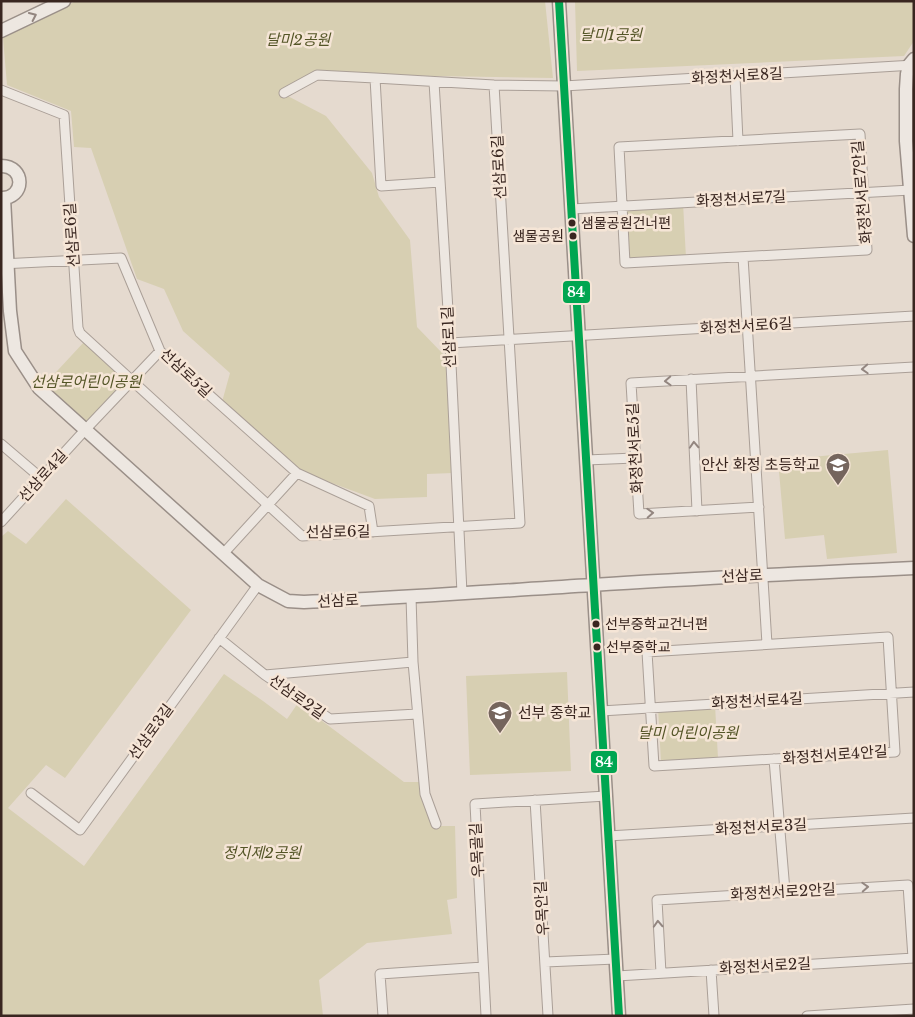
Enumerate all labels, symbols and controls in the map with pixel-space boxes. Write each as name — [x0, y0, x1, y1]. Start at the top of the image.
one-way arrow — [28, 12, 37, 23]
park label: 달미1공원 — [580, 25, 643, 44]
park label: 달미2공원 — [266, 30, 331, 49]
street label: 화정천서로8길 — [691, 64, 783, 87]
street label: 선삼로6길 — [487, 134, 510, 200]
street label: 화정천서로7안길 — [847, 139, 876, 245]
street label: 화정천서로7길 — [695, 187, 787, 210]
street label: 선삼로6길 — [60, 202, 83, 268]
place label: 샘물공원건너편 — [581, 214, 671, 232]
marker: 샘물공원건너편 — [567, 218, 577, 228]
place label: 샘물공원 — [512, 227, 564, 245]
marker: 샘물공원 — [568, 231, 578, 241]
line badge: 84 — [562, 280, 591, 304]
text: 84 — [567, 283, 585, 301]
street label: 선삼로1길 — [437, 306, 460, 368]
street label: 화정천서로6길 — [699, 314, 793, 337]
street label: 선삼로5길 — [157, 344, 216, 401]
one-way arrow — [861, 364, 869, 375]
park label: 선삼로어린이공원 — [31, 372, 142, 391]
one-way arrow — [664, 375, 672, 386]
street label: 화정천서로5길 — [623, 402, 646, 494]
one-way arrow — [689, 440, 700, 448]
street label: 선삼로4길 — [14, 446, 71, 506]
school or university icon: 안산 화정 초등학교 — [825, 452, 851, 486]
place label: 안산 화정 초등학교 — [701, 455, 820, 474]
one-way arrow — [646, 508, 654, 519]
street label: 선삼로6길 — [305, 521, 371, 542]
street label: 선삼로 — [721, 565, 763, 586]
street label: 선삼로 — [317, 590, 359, 611]
place label: 선부중학교건너편 — [605, 615, 708, 633]
marker: 선부중학교건너편 — [591, 619, 601, 629]
place label: 선부중학교 — [606, 638, 671, 656]
marker: 선부중학교 — [592, 642, 602, 652]
street label: 선삼로2길 — [265, 670, 329, 723]
street label: 화정천서로4길 — [711, 689, 803, 712]
street label: 선삼로3길 — [124, 700, 177, 763]
school or university icon: 선부 중학교 — [487, 700, 513, 734]
place label: 선부 중학교 — [518, 703, 591, 722]
park label: 달미 어린이공원 — [638, 723, 740, 742]
street label: 화정천서로4안길 — [782, 741, 888, 768]
line badge: 84 — [590, 750, 618, 774]
text: 84 — [595, 753, 613, 771]
street label: 화정천서로3길 — [715, 815, 807, 838]
street label: 우목골길 — [466, 822, 487, 878]
park label: 정지제2공원 — [223, 843, 302, 862]
street label: 화정천서로2안길 — [730, 879, 836, 904]
street label: 우목안길 — [531, 880, 552, 936]
one-way arrow — [861, 882, 869, 893]
one-way arrow — [653, 920, 664, 928]
street label: 화정천서로2길 — [719, 954, 811, 977]

